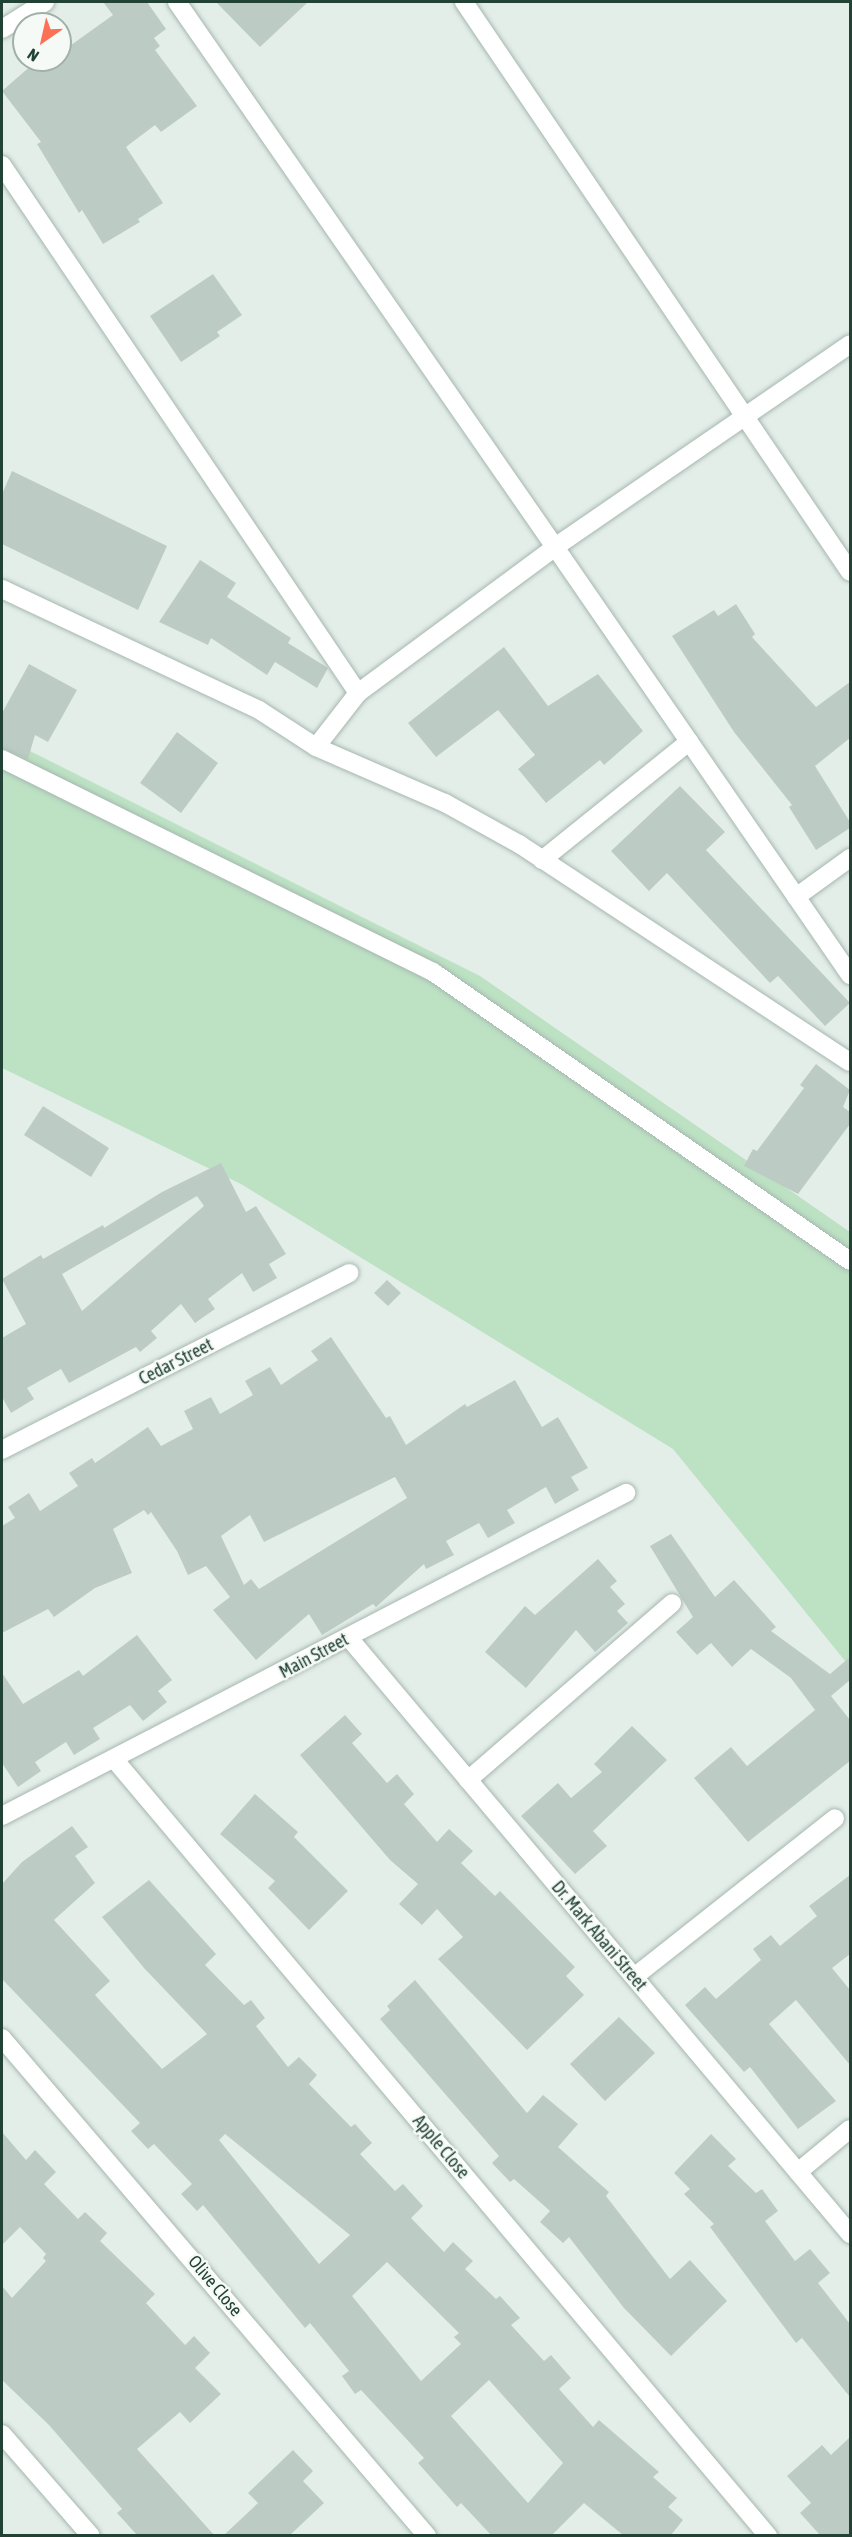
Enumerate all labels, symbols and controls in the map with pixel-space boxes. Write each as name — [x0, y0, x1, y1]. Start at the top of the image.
north arrow — [12, 12, 72, 72]
text: N — [24, 45, 42, 65]
street label: Cedar Street — [135, 1334, 217, 1390]
street label: Main Street — [276, 1629, 352, 1683]
street label: Dr. Mark Abani Street — [547, 1877, 651, 1995]
street label: Apple Close — [408, 2111, 474, 2183]
street label: Olive Close — [183, 2251, 247, 2321]

